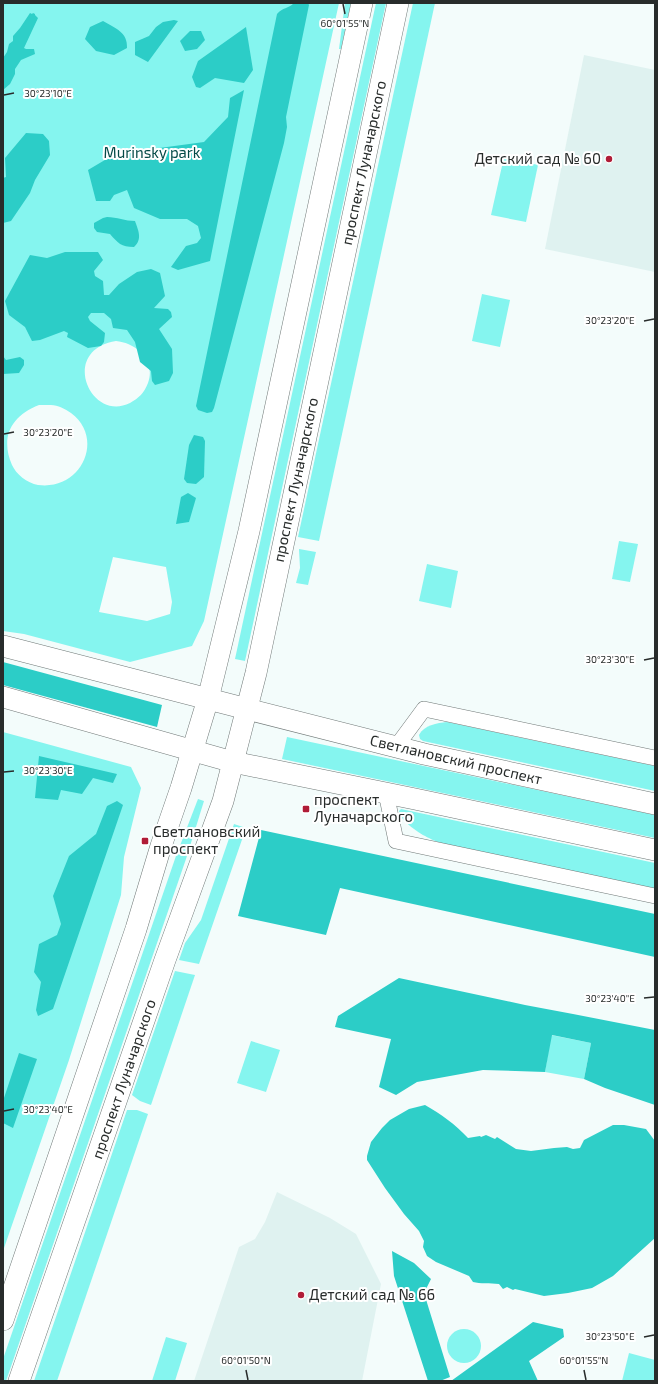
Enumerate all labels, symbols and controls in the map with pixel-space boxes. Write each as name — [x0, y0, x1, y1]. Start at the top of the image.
text: 60°01'55"N — [321, 17, 369, 29]
street label: проспект Луначарского — [337, 79, 390, 247]
text: 30°23'10"E — [24, 87, 72, 99]
park label: Murinsky park — [104, 143, 201, 161]
place label: Детский сад № 60 — [474, 149, 601, 167]
marker: Детский сад № 60 — [604, 154, 614, 164]
text: 30°23'20"E — [585, 314, 635, 326]
street label: проспект Луначарского — [269, 396, 322, 564]
text: 30°23'20"E — [23, 426, 73, 438]
text: 30°23'30"E — [585, 653, 635, 665]
street label: Светлановский проспект — [368, 730, 544, 788]
text: 30°23'30"E — [23, 764, 73, 776]
place label: проспект Луначарского — [314, 790, 413, 826]
marker: проспект Луначарского — [301, 804, 311, 814]
place label: Светлановский проспект — [153, 822, 260, 857]
marker: Светлановский проспект — [140, 836, 150, 846]
text: 30°23'40"E — [585, 992, 635, 1004]
street label: проспект Луначарского — [87, 996, 160, 1161]
text: 30°23'40"E — [23, 1103, 73, 1115]
place label: Детский сад № 66 — [309, 1285, 435, 1303]
marker: Детский сад № 66 — [296, 1290, 306, 1300]
text: 30°23'50"E — [585, 1330, 635, 1342]
text: 60°01'50"N — [221, 1354, 271, 1366]
text: 60°01'55"N — [560, 1354, 608, 1366]

